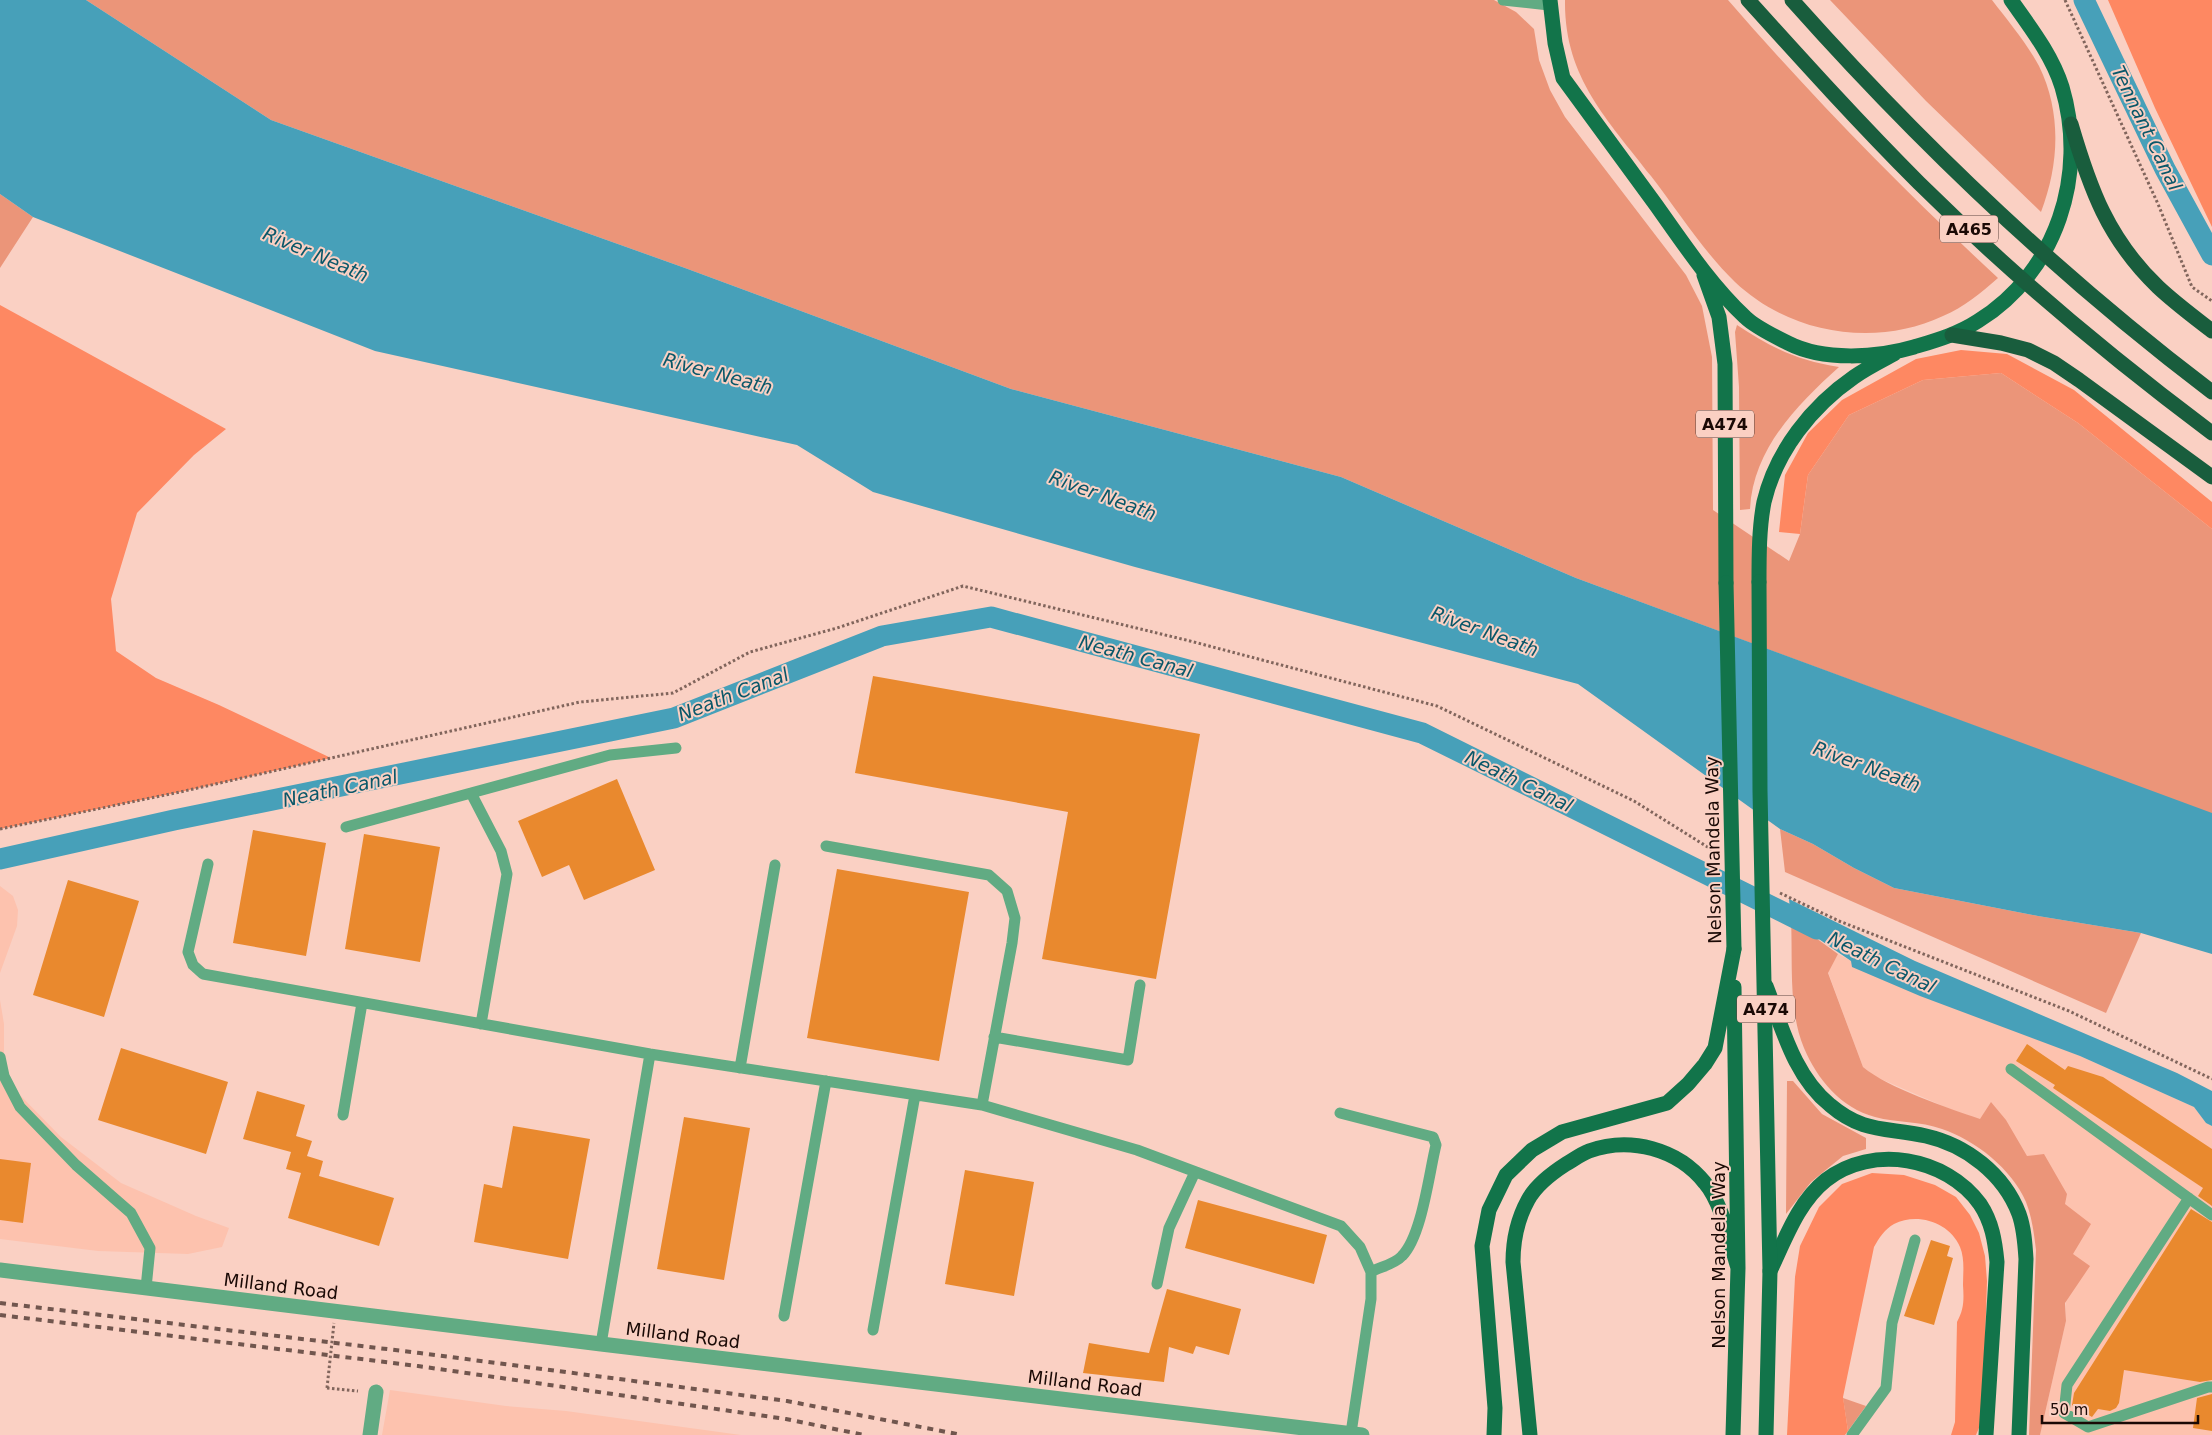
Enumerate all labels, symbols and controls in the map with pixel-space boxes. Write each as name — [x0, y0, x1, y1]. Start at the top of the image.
water label: Tennant Canal — [2107, 62, 2187, 195]
road number: A465 — [1940, 215, 1998, 242]
water label: River Neath — [260, 222, 372, 286]
water label: River Neath — [661, 348, 775, 398]
road number: A474 — [1696, 410, 1754, 438]
water label: River Neath — [1046, 465, 1160, 525]
water label: River Neath — [1428, 601, 1542, 661]
water label: Neath Canal — [1077, 630, 1196, 682]
water label: Neath Canal — [674, 663, 792, 725]
water label: River Neath — [1810, 736, 1924, 796]
water label: Neath Canal — [1462, 745, 1577, 817]
street label: Nelson Mandela Way — [1701, 756, 1725, 944]
water label: Neath Canal — [281, 765, 400, 811]
water label: Neath Canal — [1825, 926, 1940, 998]
road number: A474 — [1737, 996, 1795, 1022]
street label: Nelson Mandela Way — [1708, 1161, 1729, 1349]
street label: Milland Road — [223, 1269, 339, 1303]
street label: Milland Road — [625, 1318, 741, 1352]
street label: Milland Road — [1027, 1366, 1143, 1400]
scale bar — [2042, 1392, 2198, 1424]
text: 50 m — [2050, 1401, 2088, 1419]

